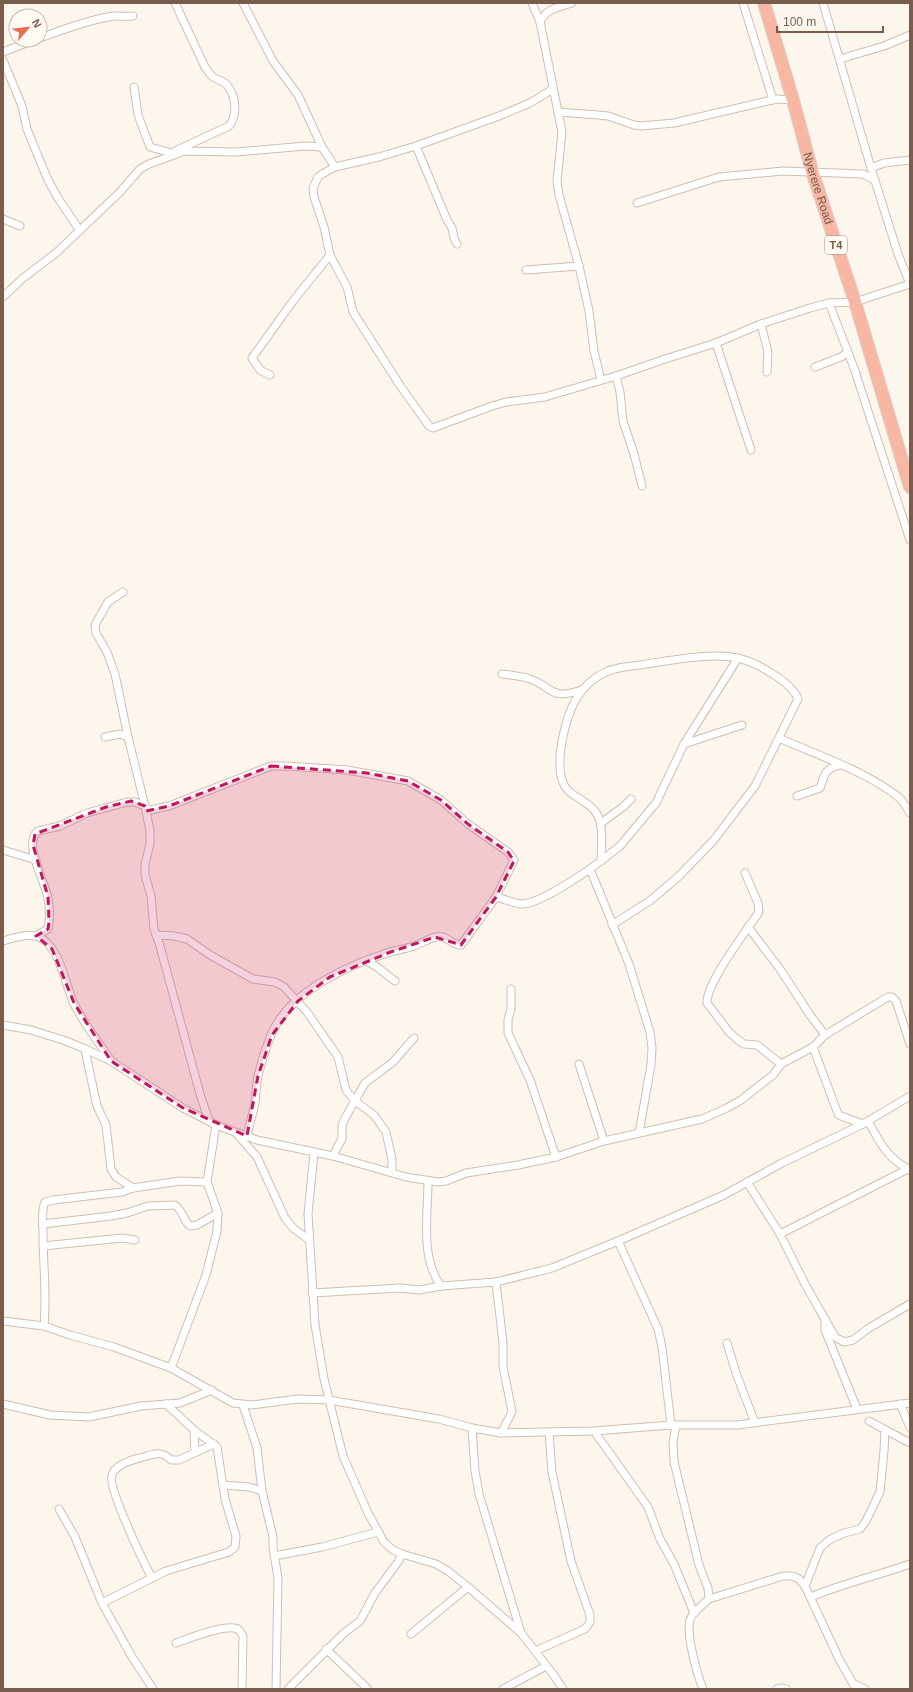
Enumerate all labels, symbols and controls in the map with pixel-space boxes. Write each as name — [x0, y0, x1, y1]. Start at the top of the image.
north arrow — [8, 8, 48, 48]
scale bar — [777, 8, 883, 34]
text: 100 m — [783, 15, 816, 29]
text: N — [30, 17, 44, 30]
street label: Nyerere Road — [800, 151, 836, 226]
road number: T4 — [825, 236, 847, 254]

